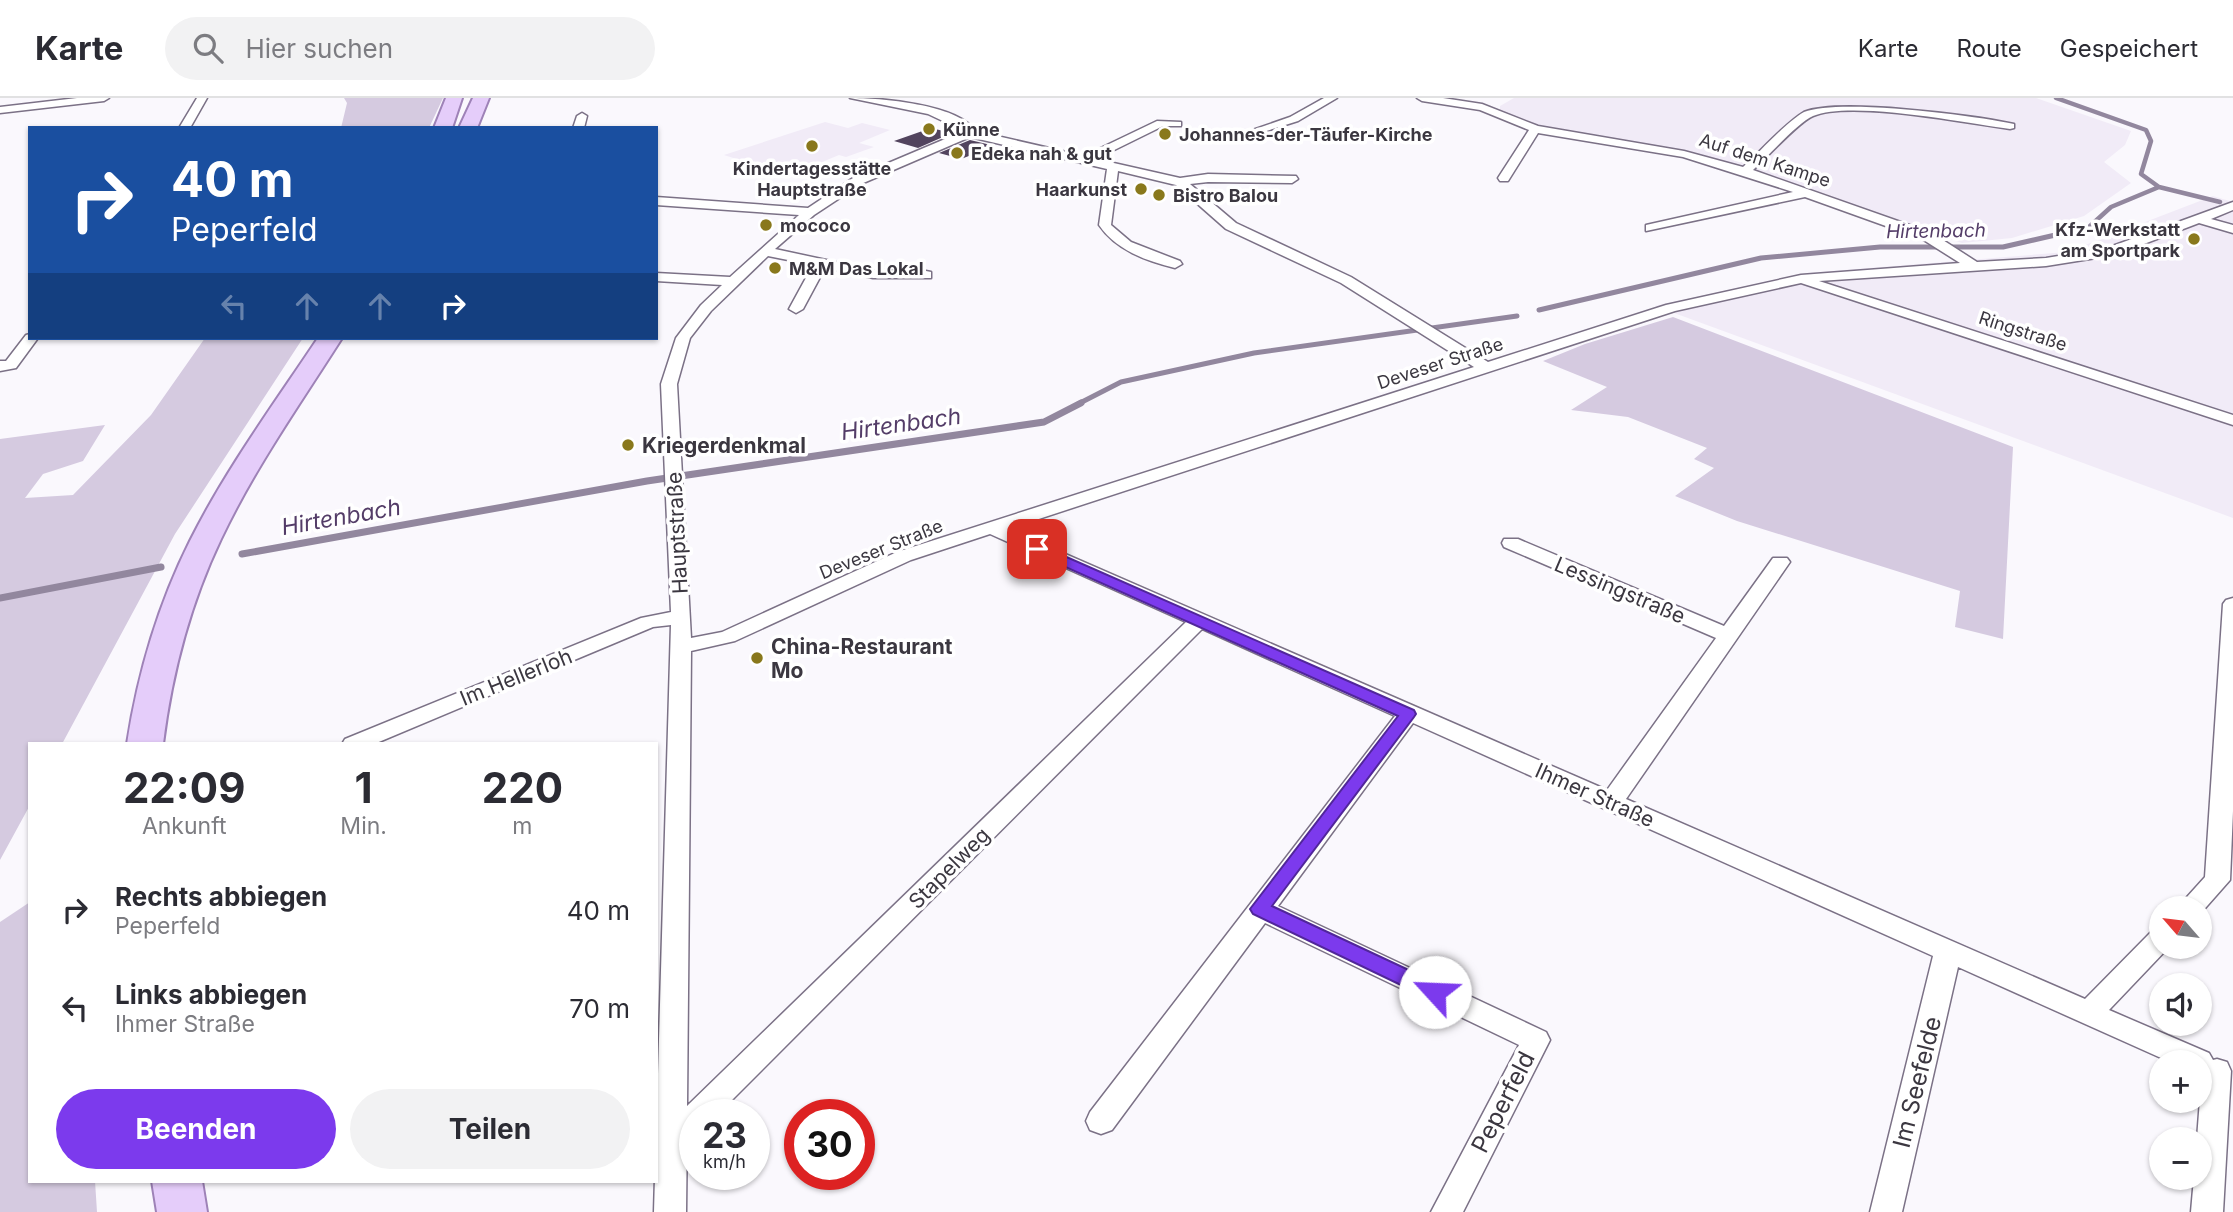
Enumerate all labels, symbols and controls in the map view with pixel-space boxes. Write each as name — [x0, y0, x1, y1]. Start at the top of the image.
search box — [165, 17, 655, 80]
text: Karte — [35, 28, 123, 68]
icon: search — [189, 29, 227, 67]
text: Hier suchen — [245, 33, 393, 64]
text: Karte — [1858, 34, 1918, 63]
text: Route — [1956, 34, 2022, 63]
text: Gespeichert — [2060, 34, 2198, 63]
place label: Künne — [943, 119, 1000, 140]
marker: Künne — [921, 121, 937, 137]
place label: Johannes-der-Täufer-Kirche — [1179, 124, 1433, 145]
marker: Johannes-der-Täufer-Kirche — [1157, 126, 1173, 142]
street label: Auf dem Kampe — [1697, 129, 1833, 191]
marker: Kindertagesstätte Hauptstraße — [804, 138, 820, 154]
place label: Edeka nah & gut — [971, 143, 1112, 164]
marker: Edeka nah & gut — [949, 145, 965, 161]
text: 40 m — [171, 150, 294, 209]
icon: right — [56, 154, 147, 245]
place label: Kindertagesstätte Hauptstraße — [733, 158, 892, 200]
place label: Haarkunst — [1036, 179, 1127, 200]
marker: Haarkunst — [1133, 181, 1149, 197]
place label: Bistro Balou — [1173, 185, 1278, 206]
marker: Bistro Balou — [1151, 187, 1167, 203]
text: Peperfeld — [171, 210, 318, 249]
place label: mococo — [780, 215, 851, 236]
marker: mococo — [758, 217, 774, 233]
water label: Hirtenbach — [1886, 219, 1986, 243]
place label: Kfz-Werkstatt am Sportpark — [2055, 219, 2181, 261]
marker: Kfz-Werkstatt am Sportpark — [2186, 231, 2202, 247]
place label: M&M Das Lokal — [789, 258, 924, 279]
marker: M&M Das Lokal — [767, 260, 783, 276]
icon: left — [215, 287, 253, 325]
icon: ahead — [288, 287, 326, 325]
icon: ahead — [361, 287, 399, 325]
icon: right — [434, 287, 472, 325]
street label: Ringstraße — [1976, 307, 2070, 355]
street label: Deveser Straße — [1374, 333, 1506, 393]
water label: Hirtenbach — [839, 402, 963, 446]
place label: Kriegerdenkmal — [642, 433, 806, 458]
marker: Kriegerdenkmal — [620, 437, 636, 453]
street label: Hauptstraße — [661, 471, 693, 595]
water label: Hirtenbach — [279, 493, 403, 541]
street label: Deveser Straße — [816, 515, 946, 583]
pin — [1007, 519, 1067, 579]
icon: arrive — [1018, 530, 1056, 568]
street label: Lessingstraße — [1551, 551, 1689, 629]
place label: China-Restaurant Mo — [771, 634, 953, 683]
street label: Im Hellerloh — [456, 643, 576, 711]
marker: China-Restaurant Mo — [749, 650, 765, 666]
street label: Ihmer Straße — [1532, 758, 1658, 832]
text: 22:09 — [123, 762, 245, 813]
text: 1 — [355, 762, 373, 813]
text: 220 — [482, 762, 563, 813]
text: Ankunft — [142, 812, 226, 840]
text: Min. — [340, 812, 387, 840]
text: m — [512, 812, 533, 840]
street label: Stapelweg — [903, 822, 995, 914]
text: Rechts abbiegen — [115, 881, 327, 912]
icon: right — [56, 891, 94, 929]
text: 40 m — [567, 895, 630, 926]
north arrow — [2149, 896, 2212, 959]
map controls — [2149, 896, 2212, 1190]
text: Peperfeld — [115, 912, 220, 940]
position arrow — [1398, 955, 1472, 1029]
button: sound — [2149, 973, 2212, 1036]
text: Links abbiegen — [115, 979, 307, 1010]
icon: left — [56, 989, 94, 1027]
text: 70 m — [569, 993, 630, 1024]
text: Ihmer Straße — [115, 1010, 255, 1038]
street label: Im Seefelde — [1887, 1013, 1947, 1151]
street label: Peperfeld — [1465, 1046, 1541, 1158]
button: + — [2149, 1050, 2212, 1113]
button: Beenden — [56, 1089, 336, 1169]
button: Teilen — [350, 1089, 630, 1169]
speed limit sign: 30 — [784, 1099, 875, 1190]
text: 23 — [702, 1114, 747, 1156]
button: − — [2149, 1127, 2212, 1190]
text: km/h — [703, 1151, 746, 1172]

